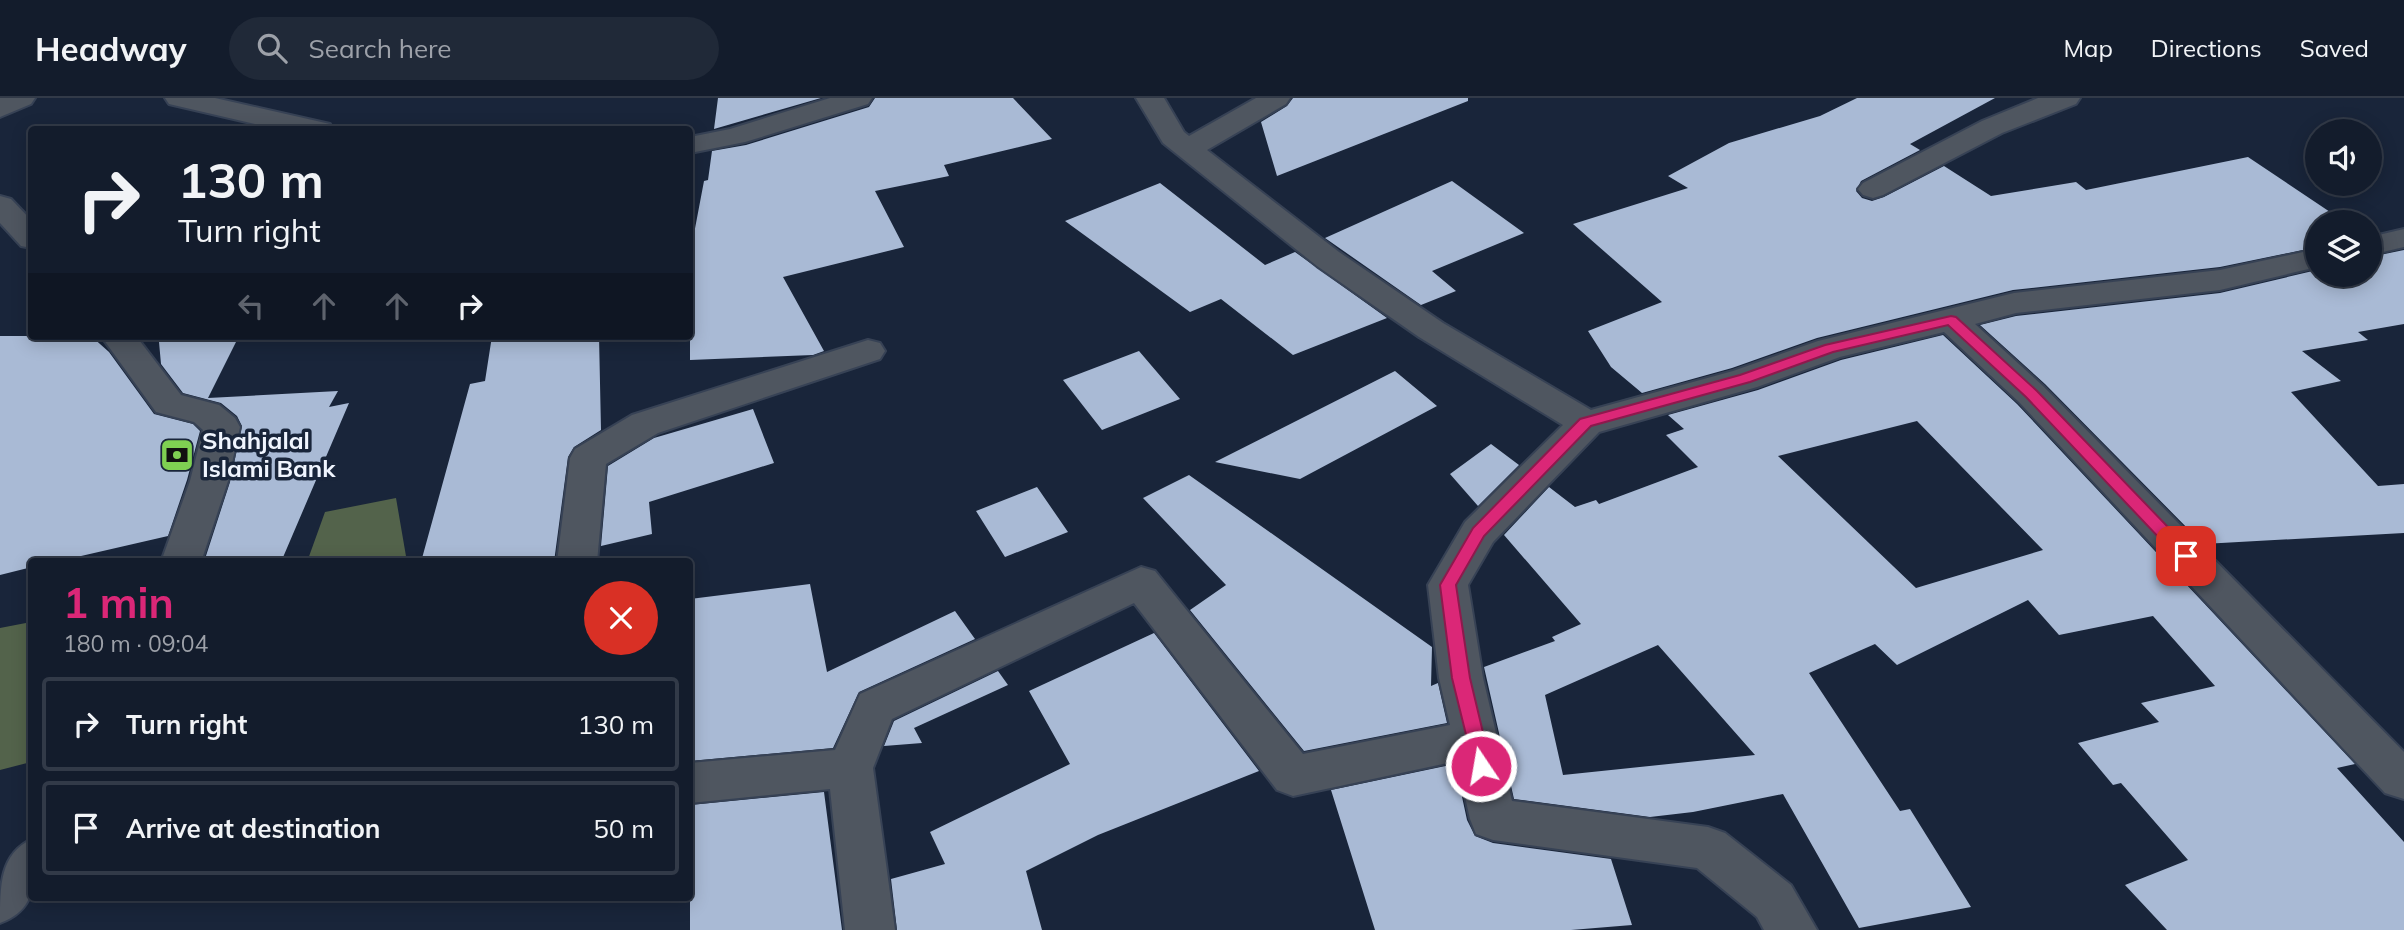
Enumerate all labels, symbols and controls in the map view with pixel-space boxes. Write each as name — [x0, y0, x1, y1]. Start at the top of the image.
search box — [229, 17, 719, 80]
text: Headway — [35, 28, 187, 69]
icon: search — [253, 29, 291, 67]
text: Search here — [309, 32, 451, 65]
text: Map — [2063, 33, 2113, 63]
text: Directions — [2151, 33, 2262, 63]
text: Saved — [2300, 33, 2369, 63]
map controls — [2305, 119, 2382, 287]
button: sound — [2305, 119, 2382, 196]
text: 130 m — [178, 149, 324, 210]
icon: right — [63, 154, 154, 245]
text: Turn right — [178, 210, 321, 250]
button: layers — [2305, 210, 2382, 287]
icon: left — [232, 287, 270, 325]
icon: ahead — [305, 287, 343, 325]
icon: ahead — [378, 287, 416, 325]
icon: right — [451, 287, 489, 325]
place label: Shahjalal Islami Bank — [202, 425, 336, 483]
bank icon: Shahjalal Islami Bank — [158, 436, 196, 474]
pin — [2156, 526, 2216, 586]
icon: arrive — [2167, 537, 2205, 575]
text: 1 min — [63, 576, 174, 629]
button: close — [584, 581, 658, 655]
text: 180 m · 09:04 — [63, 629, 208, 658]
icon: right — [67, 705, 105, 743]
text: Turn right — [126, 708, 247, 741]
text: 130 m — [578, 708, 654, 741]
position arrow — [1444, 729, 1518, 803]
icon: arrive — [67, 809, 105, 847]
text: Arrive at destination — [126, 812, 381, 845]
text: 50 m — [593, 812, 654, 845]

